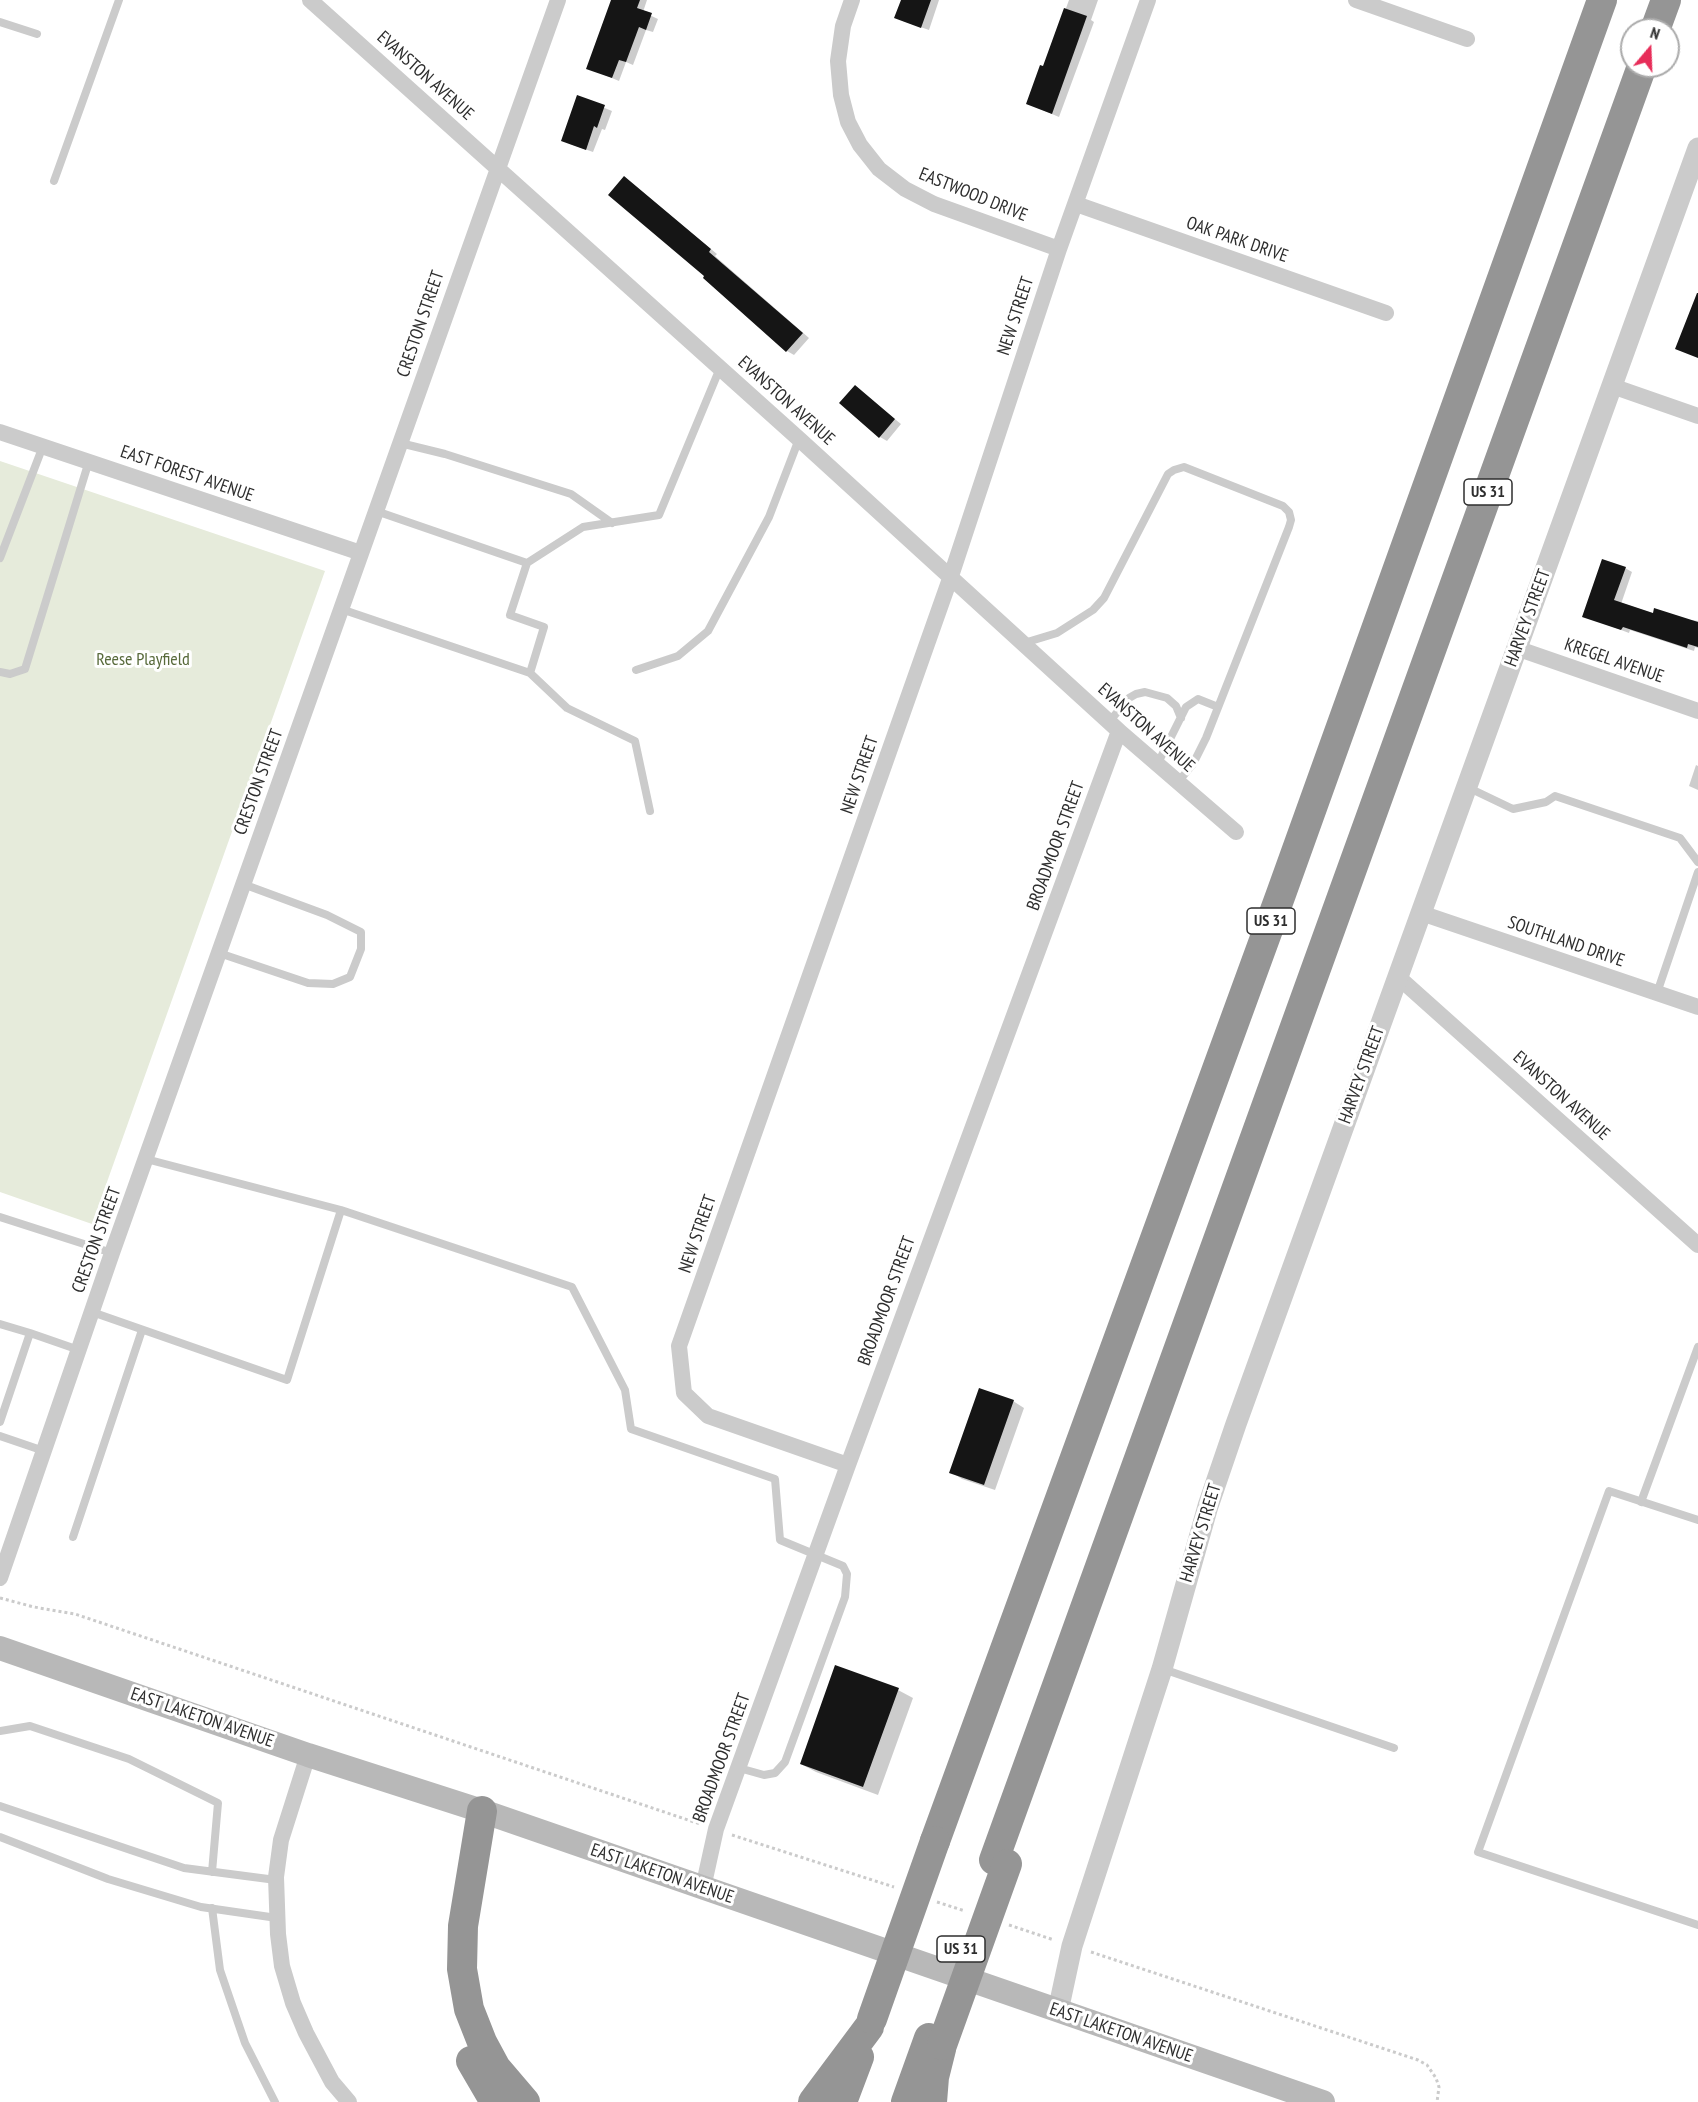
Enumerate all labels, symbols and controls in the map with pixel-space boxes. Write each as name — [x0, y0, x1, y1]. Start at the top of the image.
north arrow — [1620, 18, 1680, 78]
text: N — [1648, 22, 1663, 44]
street label: EVANSTON AVENUE — [372, 27, 478, 125]
street label: EASTWOOD DRIVE — [916, 163, 1030, 227]
street label: OAK PARK DRIVE — [1183, 213, 1291, 267]
street label: CRESTON STREET — [393, 268, 449, 380]
street label: NEW STREET — [993, 274, 1039, 358]
street label: EVANSTON AVENUE — [733, 352, 839, 450]
street label: EAST FOREST AVENUE — [117, 441, 257, 507]
road number: US 31 — [1464, 479, 1512, 505]
street label: HARVEY STREET — [1500, 566, 1556, 670]
street label: KREGEL AVENUE — [1561, 634, 1667, 688]
park label: Reese Playfield — [96, 649, 190, 671]
street label: EVANSTON AVENUE — [1093, 679, 1199, 777]
street label: CRESTON STREET — [230, 726, 288, 838]
street label: NEW STREET — [837, 733, 883, 817]
street label: BROADMOOR STREET — [1023, 779, 1089, 913]
road number: US 31 — [1247, 908, 1295, 934]
street label: SOUTHLAND DRIVE — [1505, 912, 1627, 972]
street label: HARVEY STREET — [1334, 1023, 1390, 1127]
street label: EVANSTON AVENUE — [1508, 1047, 1614, 1145]
street label: CRESTON STREET — [68, 1184, 126, 1296]
street label: NEW STREET — [675, 1192, 721, 1276]
street label: BROADMOOR STREET — [854, 1234, 920, 1368]
street label: HARVEY STREET — [1176, 1481, 1226, 1585]
street label: EAST LAKETON AVENUE — [128, 1683, 276, 1753]
street label: BROADMOOR STREET — [689, 1691, 755, 1825]
street label: EAST LAKETON AVENUE — [588, 1839, 736, 1909]
road number: US 31 — [937, 1936, 985, 1962]
street label: EAST LAKETON AVENUE — [1047, 1998, 1195, 2068]

